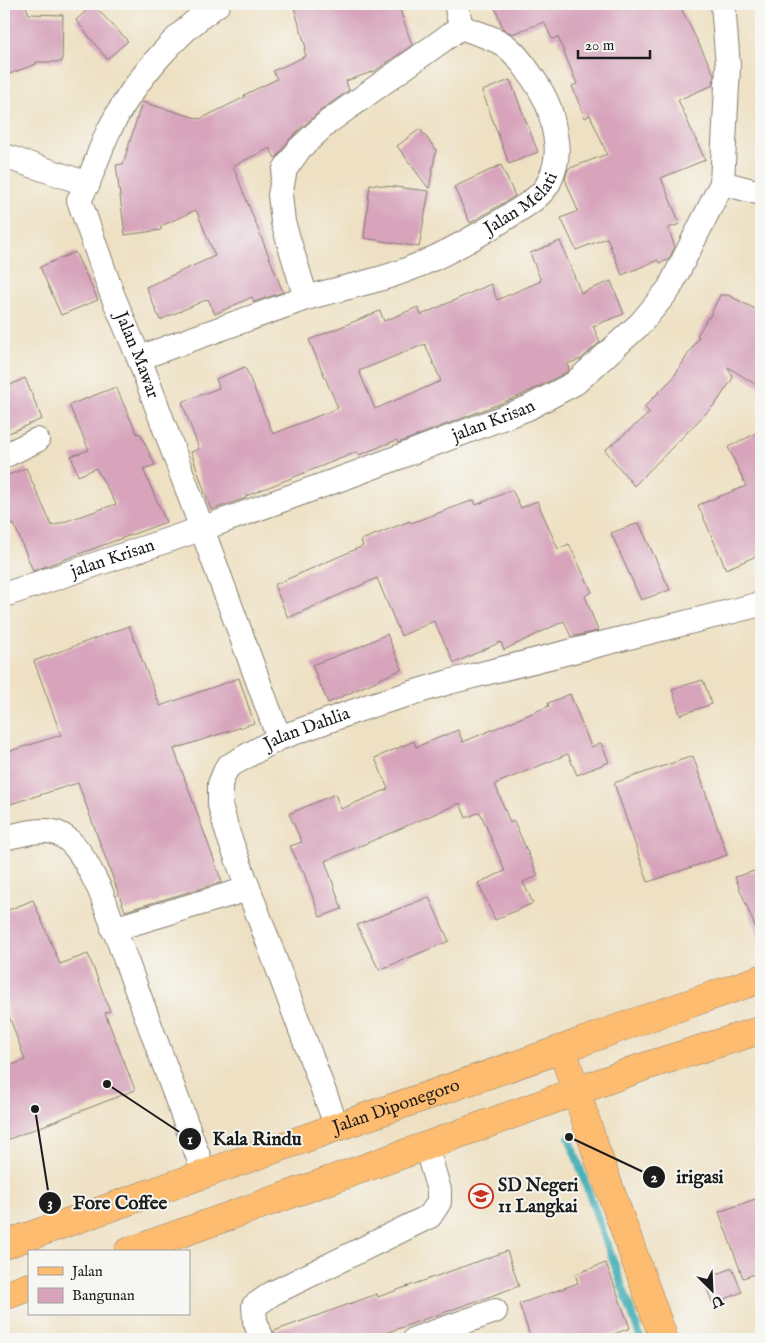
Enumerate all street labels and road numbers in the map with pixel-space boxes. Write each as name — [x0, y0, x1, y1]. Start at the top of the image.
street label: Jalan Melati — [478, 169, 563, 241]
street label: Jalan Mawar — [108, 306, 165, 402]
street label: jalan Krisan — [448, 394, 540, 448]
street label: jalan Krisan — [66, 534, 158, 584]
street label: Jalan Dahlia — [258, 702, 353, 757]
street label: Jalan Diponegoro — [328, 1074, 463, 1140]

